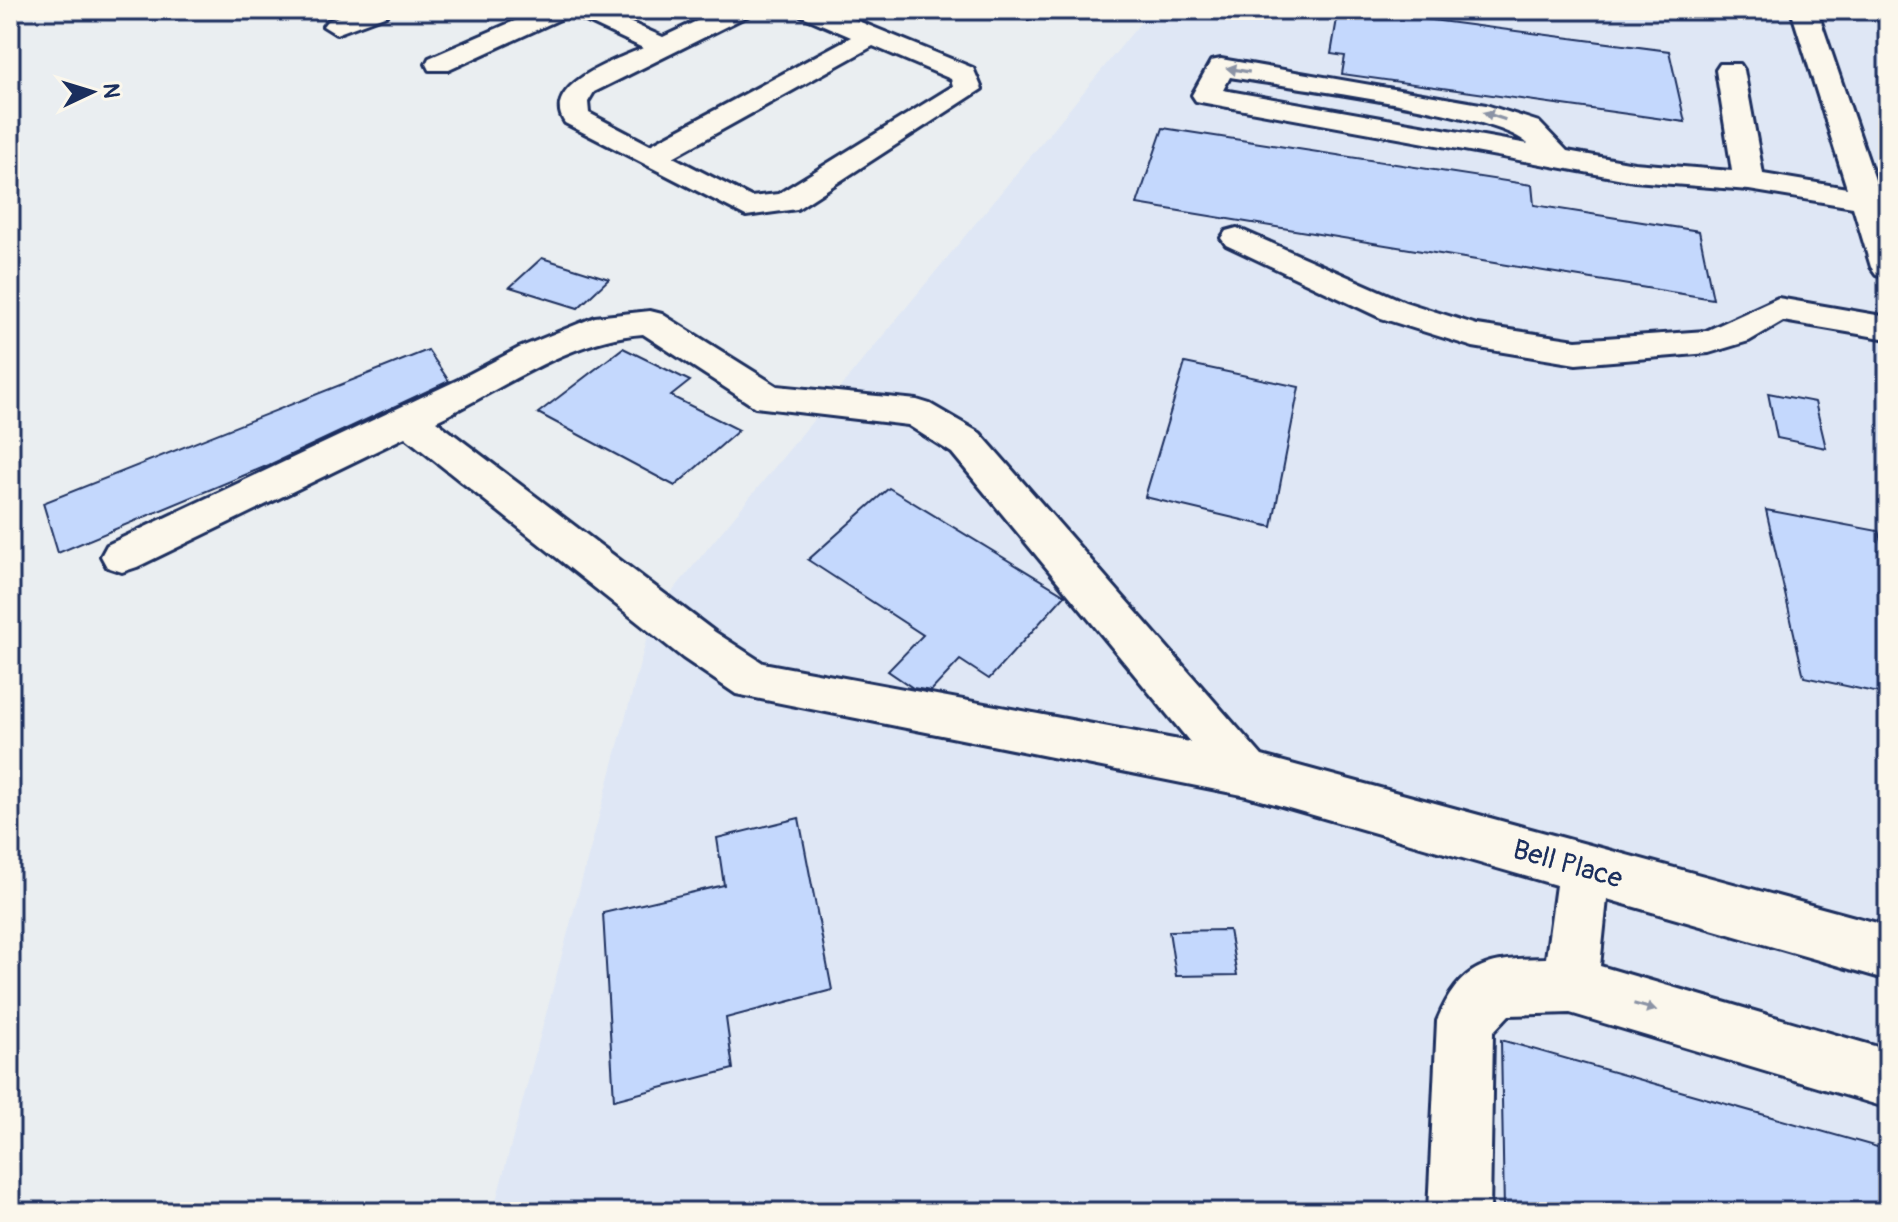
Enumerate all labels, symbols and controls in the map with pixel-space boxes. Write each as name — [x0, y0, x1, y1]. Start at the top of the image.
north arrow — [52, 52, 132, 132]
one-way arrow — [1225, 63, 1250, 75]
text: N — [96, 82, 125, 99]
one-way arrow — [1482, 110, 1506, 122]
street label: Bell Place — [1509, 832, 1627, 897]
one-way arrow — [1634, 1001, 1658, 1014]

